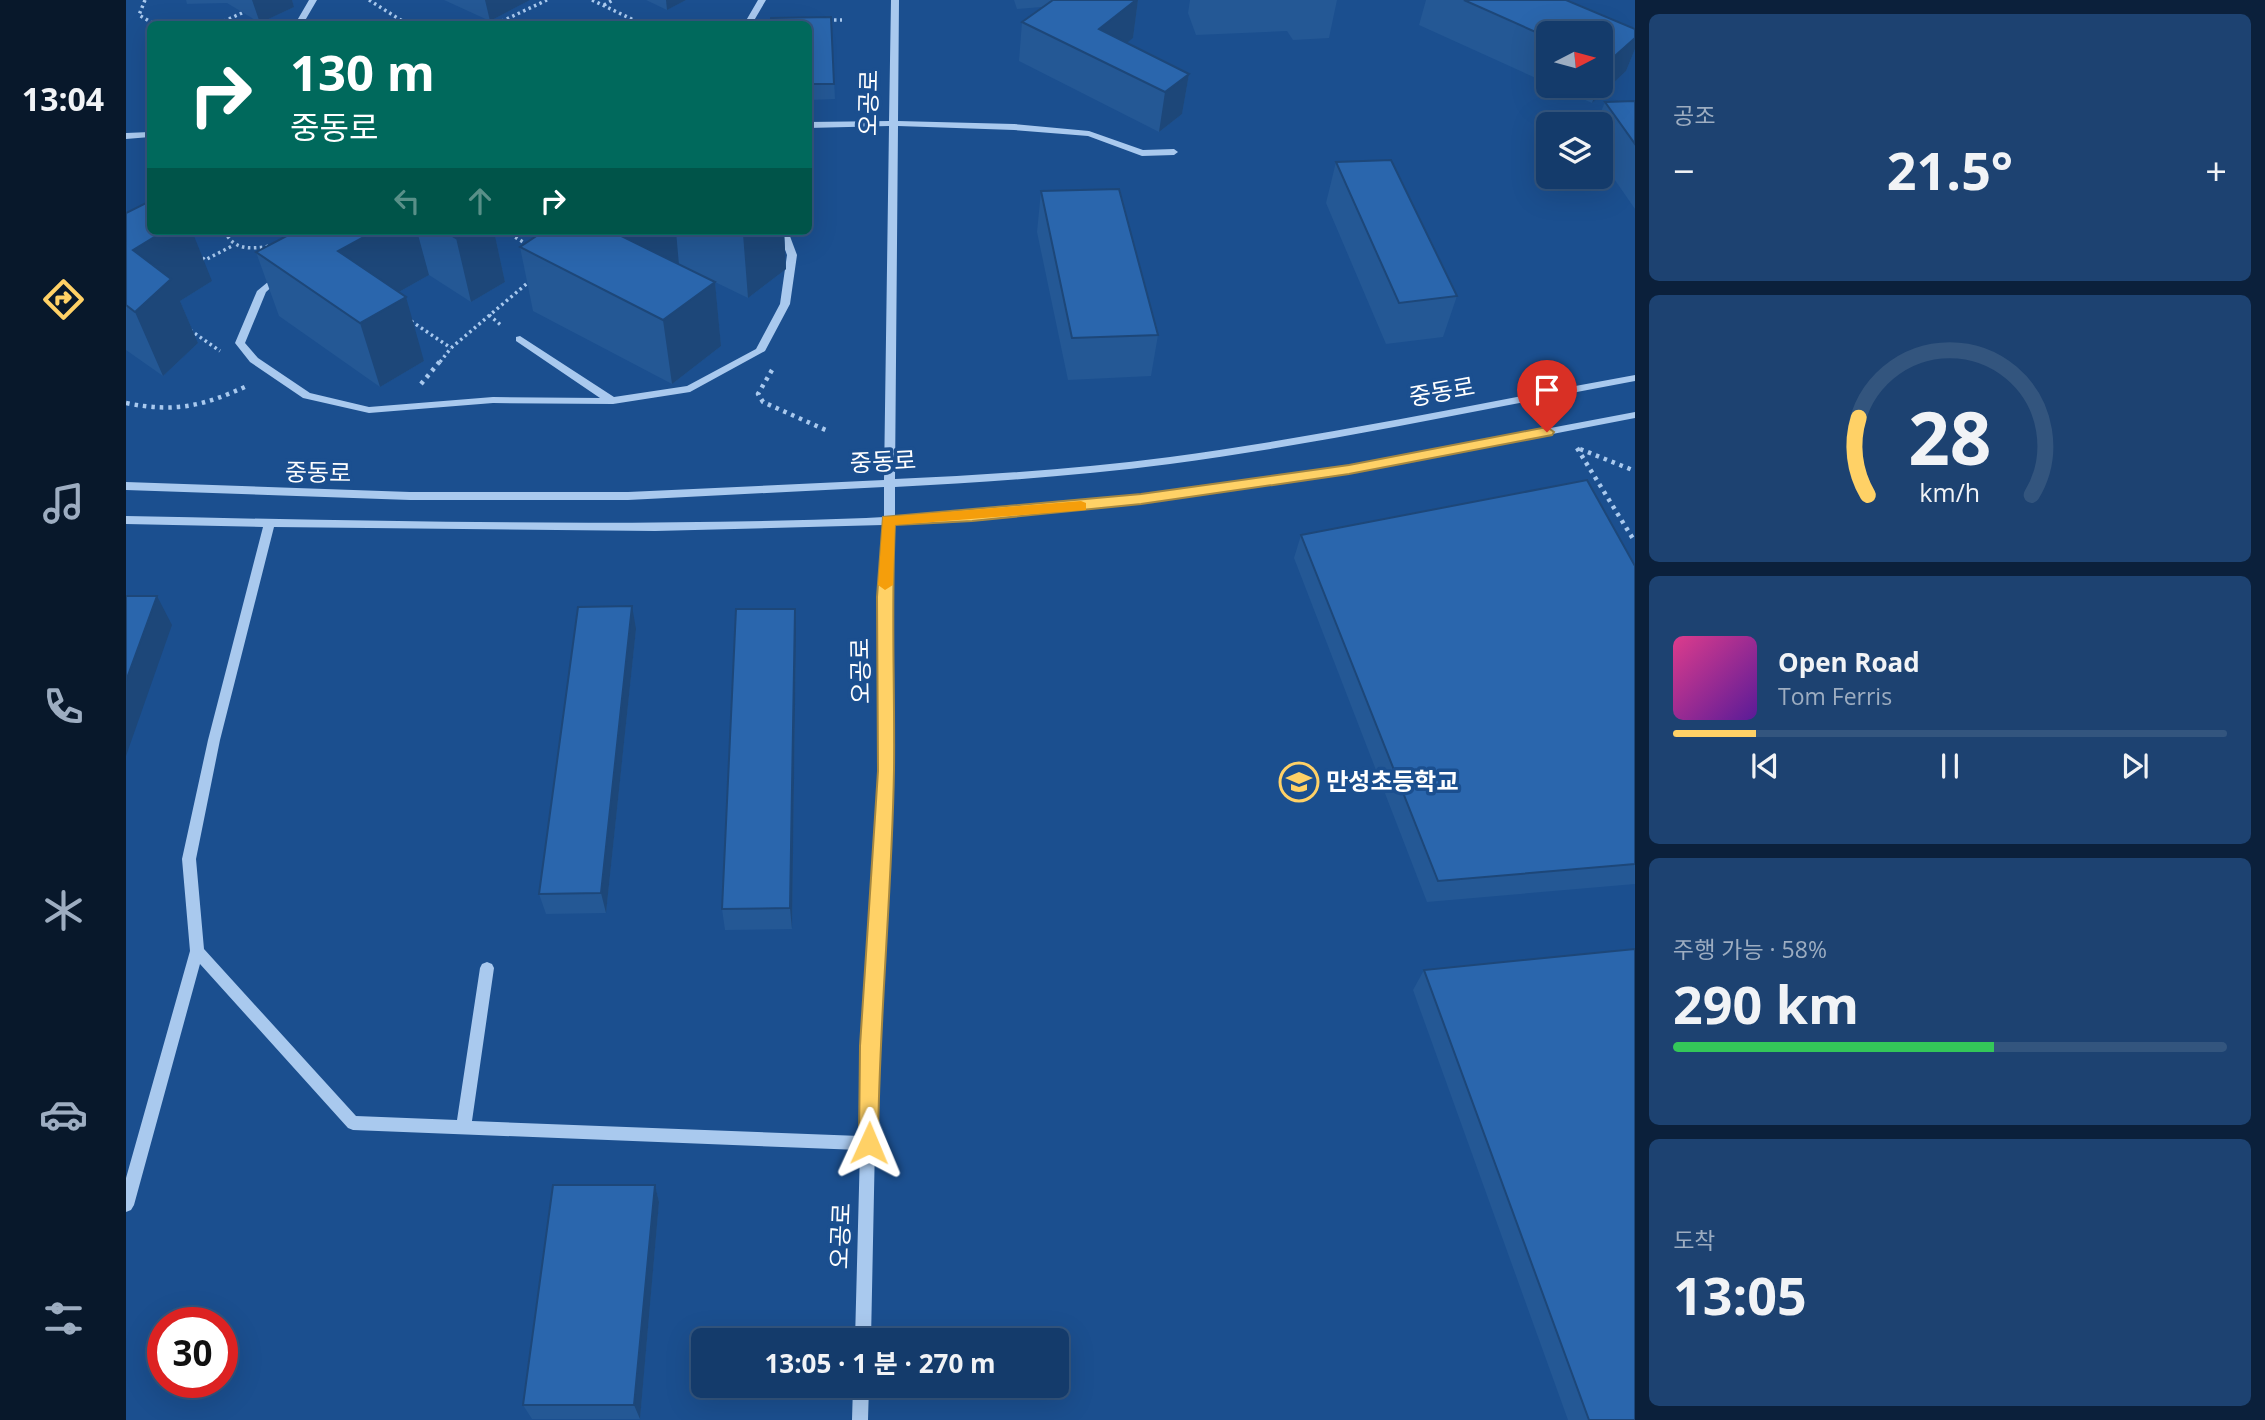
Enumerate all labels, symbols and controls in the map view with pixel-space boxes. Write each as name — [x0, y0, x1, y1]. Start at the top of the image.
north arrow — [1536, 21, 1614, 98]
map controls — [1536, 21, 1613, 189]
text: 130 m — [290, 39, 435, 105]
icon: right — [175, 49, 266, 140]
street label: 오공로 — [850, 70, 885, 136]
text: 13:04 — [22, 77, 104, 120]
text: 공조 — [1673, 99, 1715, 131]
text: 중동로 — [290, 105, 378, 148]
button: layers — [1536, 112, 1613, 189]
text: 21.5° — [1887, 134, 2013, 205]
text: − — [1673, 144, 1695, 196]
text: + — [2205, 144, 2227, 196]
icon: left — [388, 182, 426, 220]
icon: ahead — [461, 182, 499, 220]
icon: right — [534, 182, 572, 220]
icon: directions — [39, 275, 88, 324]
pin — [1517, 360, 1577, 432]
street label: 중동로 — [1406, 369, 1477, 413]
icon: arrive — [1528, 371, 1566, 409]
text: 28 — [1908, 387, 1992, 486]
street label: 중동로 — [849, 442, 917, 479]
street label: 중동로 — [285, 454, 351, 489]
text: km/h — [1920, 475, 1980, 509]
icon: music — [39, 479, 88, 528]
street label: 오공로 — [842, 638, 877, 704]
text: Open Road — [1778, 644, 1920, 680]
text: Tom Ferris — [1778, 680, 1892, 712]
icon: phone — [39, 682, 88, 731]
icon: previous — [1746, 747, 1784, 785]
icon: pause — [1931, 747, 1969, 785]
icon: next — [2116, 747, 2154, 785]
school or university icon: 만성초등학교 — [1278, 761, 1320, 803]
place label: 만성초등학교 — [1326, 764, 1458, 797]
icon: climate — [39, 886, 88, 935]
text: 주행 가능 · 58% — [1673, 933, 1827, 965]
text: 290 km — [1673, 968, 1859, 1039]
icon: car — [39, 1090, 88, 1139]
position arrow — [832, 1106, 906, 1180]
street label: 오공로 — [822, 1202, 857, 1270]
text: 도착 — [1673, 1224, 1715, 1256]
text: 13:05 — [1673, 1259, 1807, 1330]
icon: filters — [39, 1294, 88, 1343]
speed limit sign: 30 — [147, 1307, 238, 1398]
text: 13:05 · 1 분 · 270 m — [764, 1345, 996, 1381]

